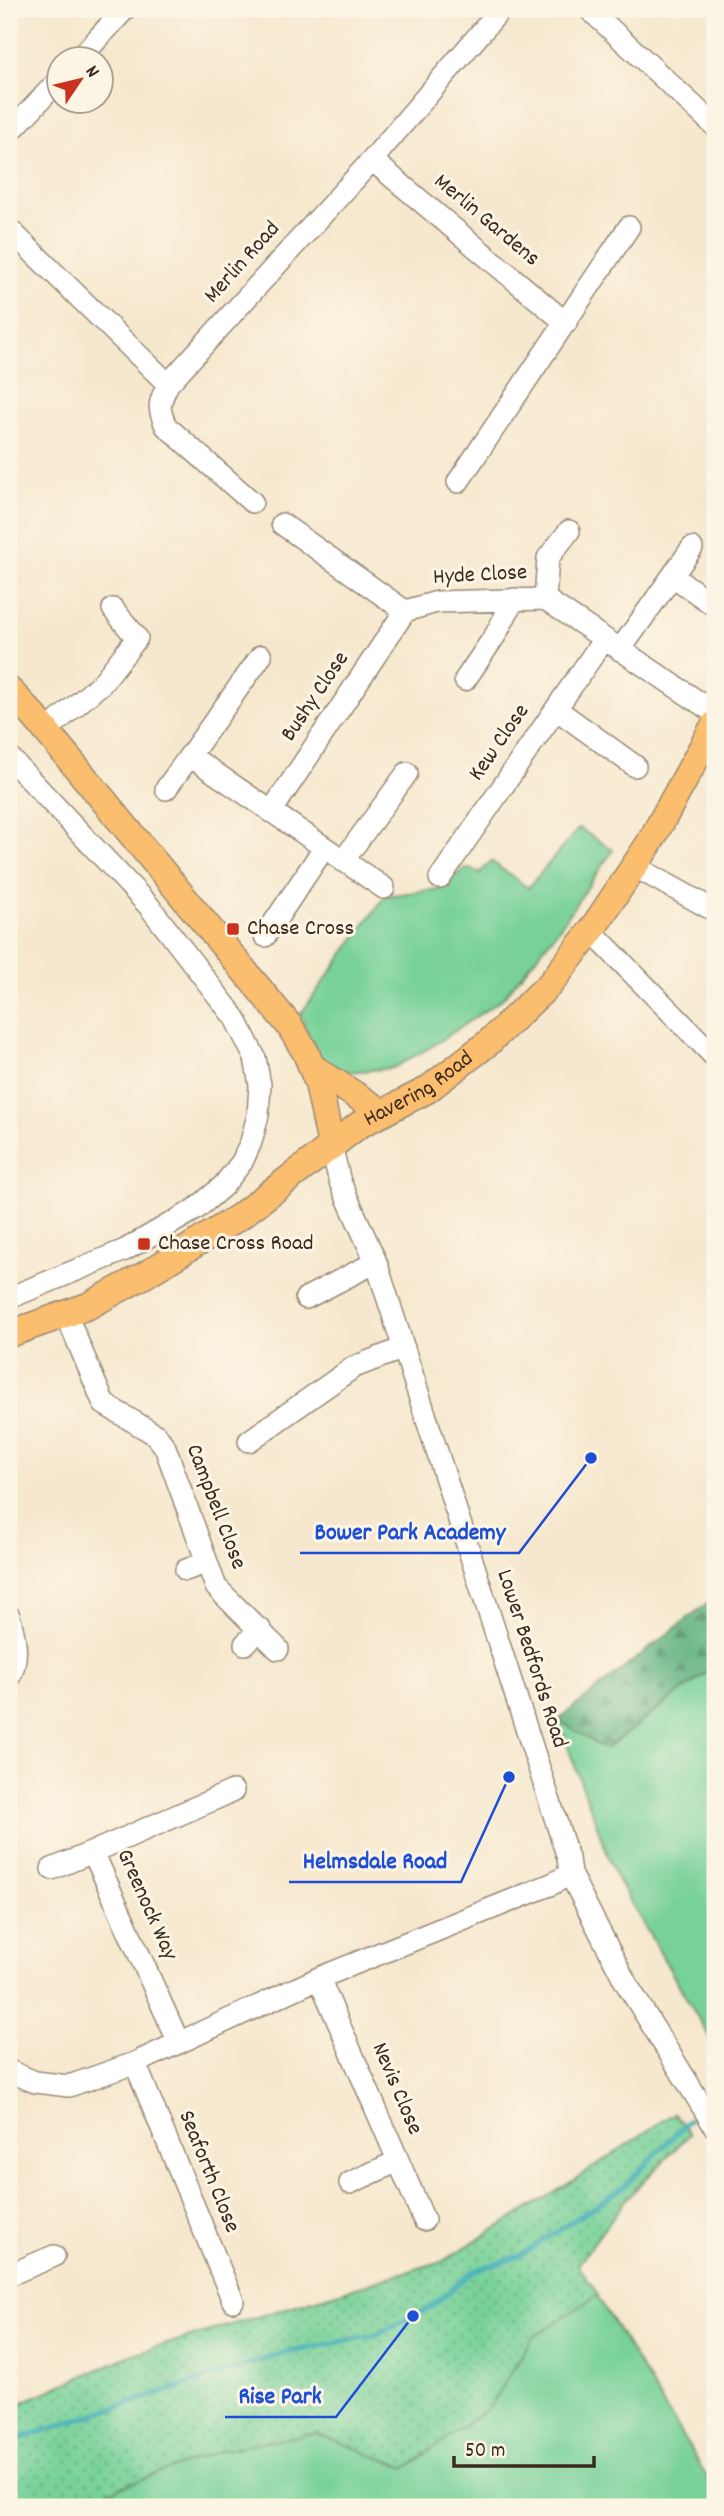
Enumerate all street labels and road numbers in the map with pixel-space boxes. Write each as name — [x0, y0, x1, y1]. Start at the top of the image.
street label: Merlin Gardens — [426, 167, 546, 275]
street label: Merlin Road — [197, 215, 289, 311]
street label: Hyde Close — [432, 557, 528, 595]
street label: Bushy Close — [274, 645, 358, 749]
street label: Kew Close — [461, 698, 539, 788]
street label: Havering Road — [358, 1043, 481, 1136]
street label: Campbell Close — [176, 1440, 254, 1574]
street label: Lower Bedfords Road — [487, 1566, 575, 1752]
street label: Greenock Way — [107, 1844, 185, 1966]
street label: Nevis Close — [362, 2038, 430, 2140]
street label: Seaforth Close — [169, 2106, 247, 2238]

